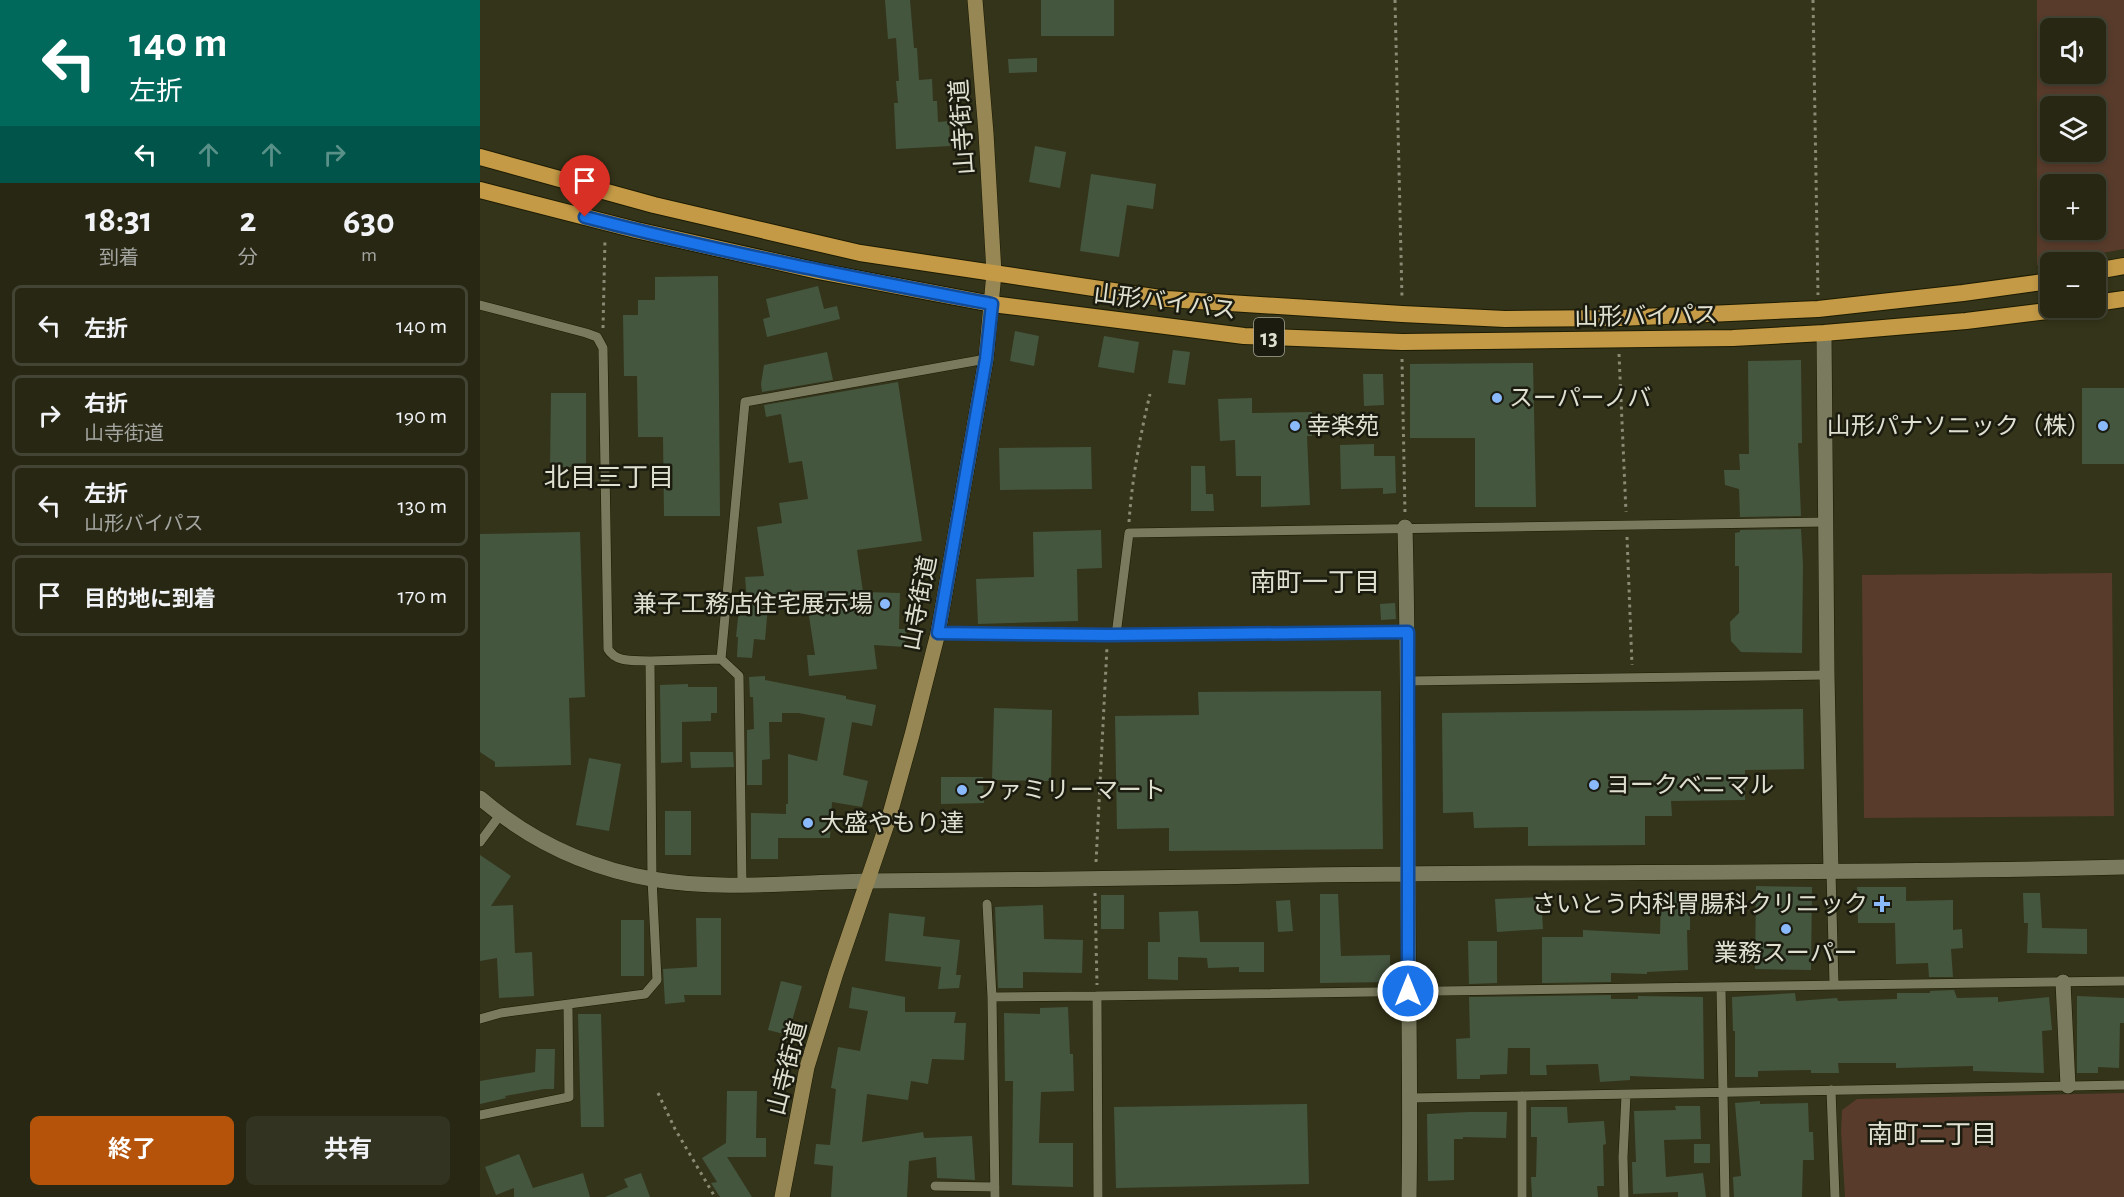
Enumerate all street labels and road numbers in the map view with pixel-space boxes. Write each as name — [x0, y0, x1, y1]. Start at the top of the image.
street label: 山寺街道 — [946, 78, 978, 176]
street label: 山形バイパス — [1092, 281, 1238, 324]
street label: 山形バイパス — [1574, 303, 1718, 330]
road number: 13 — [1254, 318, 1284, 356]
street label: 山寺街道 — [897, 553, 941, 653]
street label: 山寺街道 — [763, 1018, 811, 1118]

